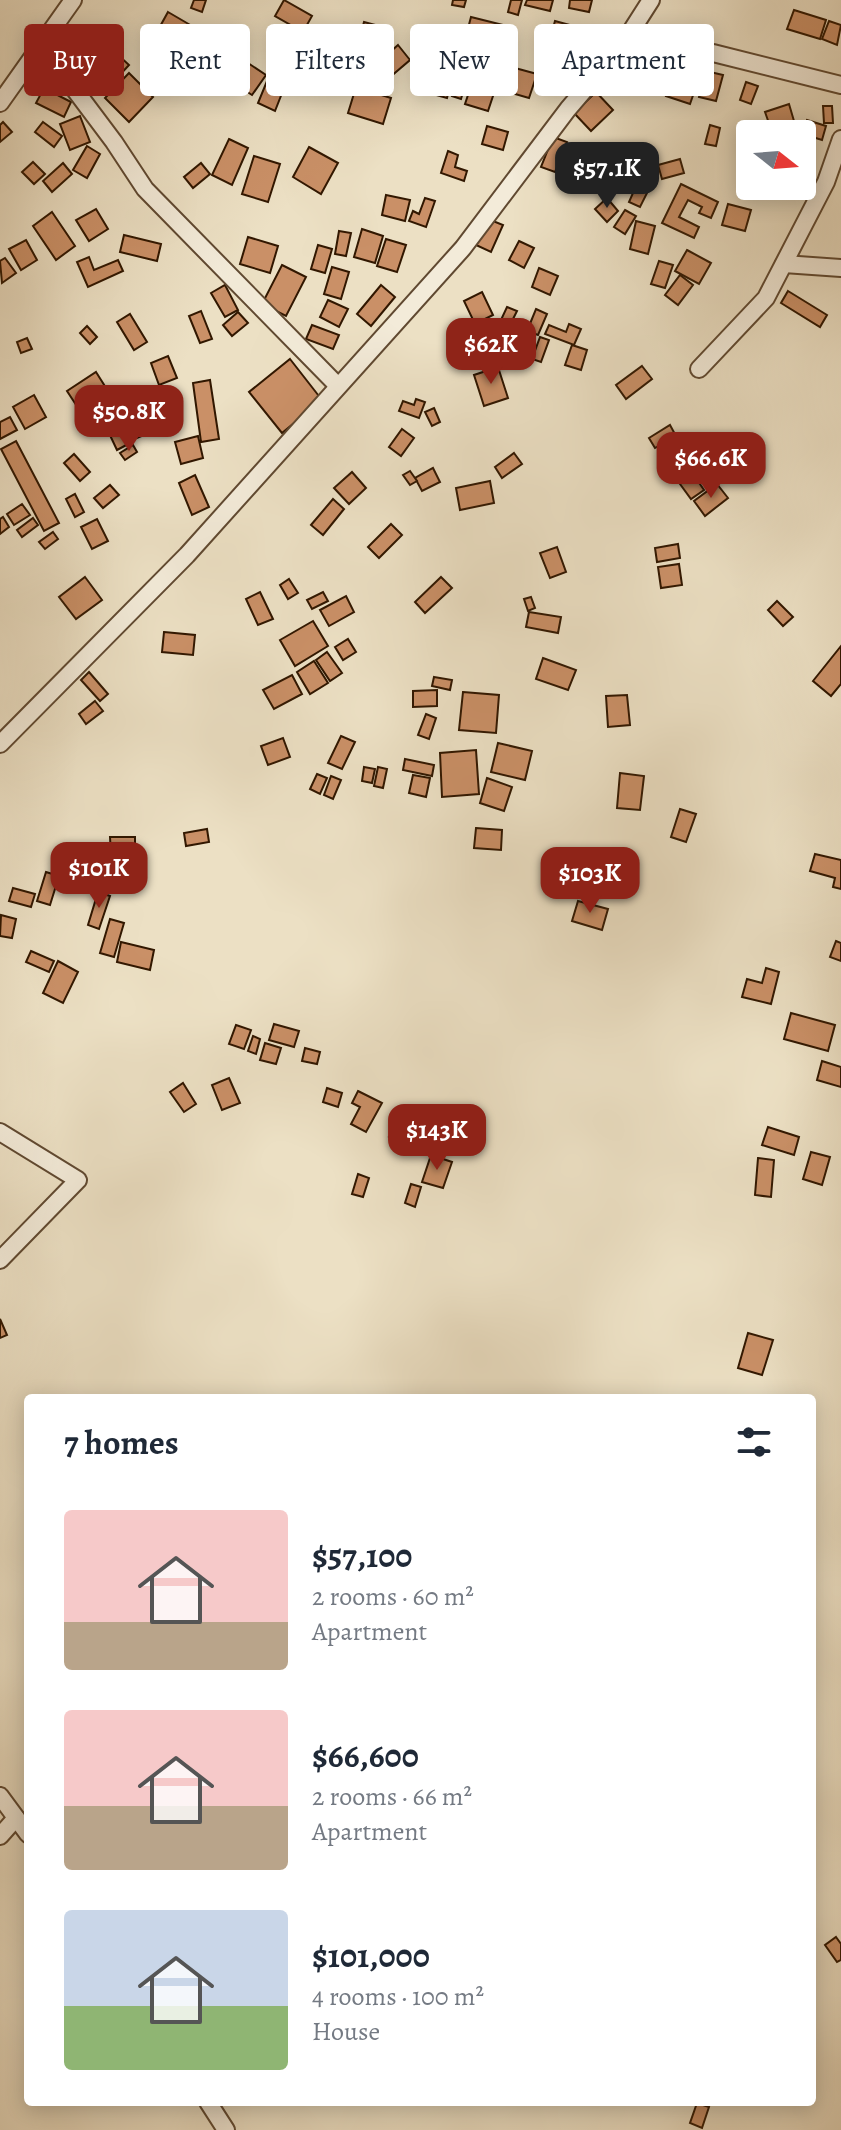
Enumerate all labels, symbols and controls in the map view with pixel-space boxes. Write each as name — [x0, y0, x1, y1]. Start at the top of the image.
chip: Buy — [24, 24, 124, 96]
chip: Rent — [140, 24, 250, 96]
chip: Filters — [266, 24, 394, 96]
chip: New — [410, 24, 518, 96]
chip: Apartment — [534, 24, 714, 96]
north arrow — [736, 120, 816, 200]
map controls — [736, 120, 816, 200]
pin: $57.1K — [542, 142, 672, 210]
text: $57.1K — [573, 150, 641, 185]
pin: $62K — [444, 318, 538, 386]
text: $62K — [464, 326, 518, 361]
pin: $50.8K — [64, 385, 194, 453]
text: $50.8K — [92, 393, 166, 428]
pin: $66.6K — [646, 432, 776, 500]
text: $66.6K — [675, 440, 747, 475]
pin: $101K — [43, 842, 155, 910]
pin: $103K — [534, 847, 646, 915]
text: $101K — [69, 850, 129, 885]
text: $103K — [559, 855, 621, 890]
pin: $143K — [381, 1104, 493, 1172]
text: $143K — [406, 1112, 468, 1147]
text: 7 homes — [64, 1419, 179, 1466]
icon: filters — [732, 1420, 776, 1464]
text: $57,100 — [312, 1532, 412, 1579]
icon: home — [128, 1542, 224, 1638]
text: 2 rooms · 60 m² — [312, 1579, 474, 1614]
text: Apartment — [312, 1614, 427, 1649]
text: $66,600 — [312, 1732, 419, 1779]
icon: home — [128, 1742, 224, 1838]
text: 2 rooms · 66 m² — [312, 1779, 472, 1814]
text: Apartment — [312, 1814, 427, 1849]
text: $101,000 — [312, 1932, 430, 1979]
icon: home — [128, 1942, 224, 2038]
text: 4 rooms · 100 m² — [312, 1979, 484, 2014]
text: House — [312, 2014, 380, 2049]

